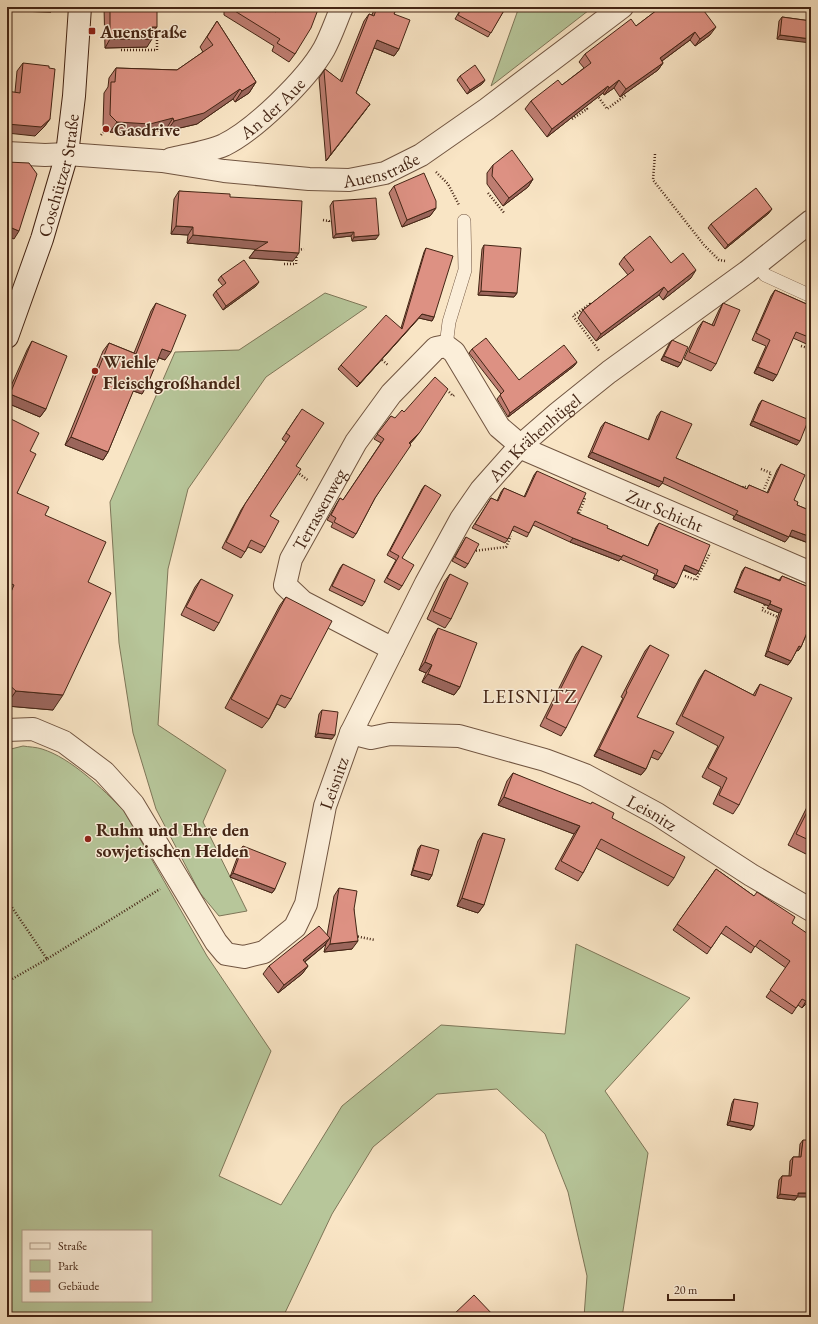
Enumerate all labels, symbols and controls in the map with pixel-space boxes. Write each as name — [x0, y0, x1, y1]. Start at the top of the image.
place label: Auenstraße — [99, 20, 187, 43]
marker: Auenstraße — [87, 26, 97, 36]
street label: An der Aue — [234, 72, 310, 144]
street label: Coschützer Straße — [32, 113, 83, 239]
place label: Gasdrive — [114, 118, 180, 141]
marker: Gasdrive — [101, 124, 111, 134]
street label: Auenstraße — [340, 146, 423, 193]
place label: Wiehle Fleischgroßhandel — [103, 350, 240, 394]
marker: Wiehle Fleischgroßhandel — [90, 366, 100, 376]
street label: Am Krähenhügel — [482, 388, 585, 487]
street label: Terrassenweg — [287, 464, 351, 554]
street label: Zur Schicht — [623, 483, 707, 537]
district label: LEISNITZ — [482, 683, 578, 709]
street label: Leisnitz — [313, 753, 353, 812]
street label: Leisnitz — [623, 789, 682, 836]
place label: Ruhm und Ehre den sowjetischen Helden — [96, 818, 249, 862]
marker: Ruhm und Ehre den sowjetischen Helden — [83, 834, 93, 844]
legend — [22, 1230, 152, 1302]
text: Straße — [58, 1238, 87, 1254]
text: Park — [58, 1258, 79, 1274]
scale bar — [668, 1276, 734, 1302]
text: Gebäude — [58, 1278, 100, 1294]
text: 20 m — [674, 1282, 698, 1298]

